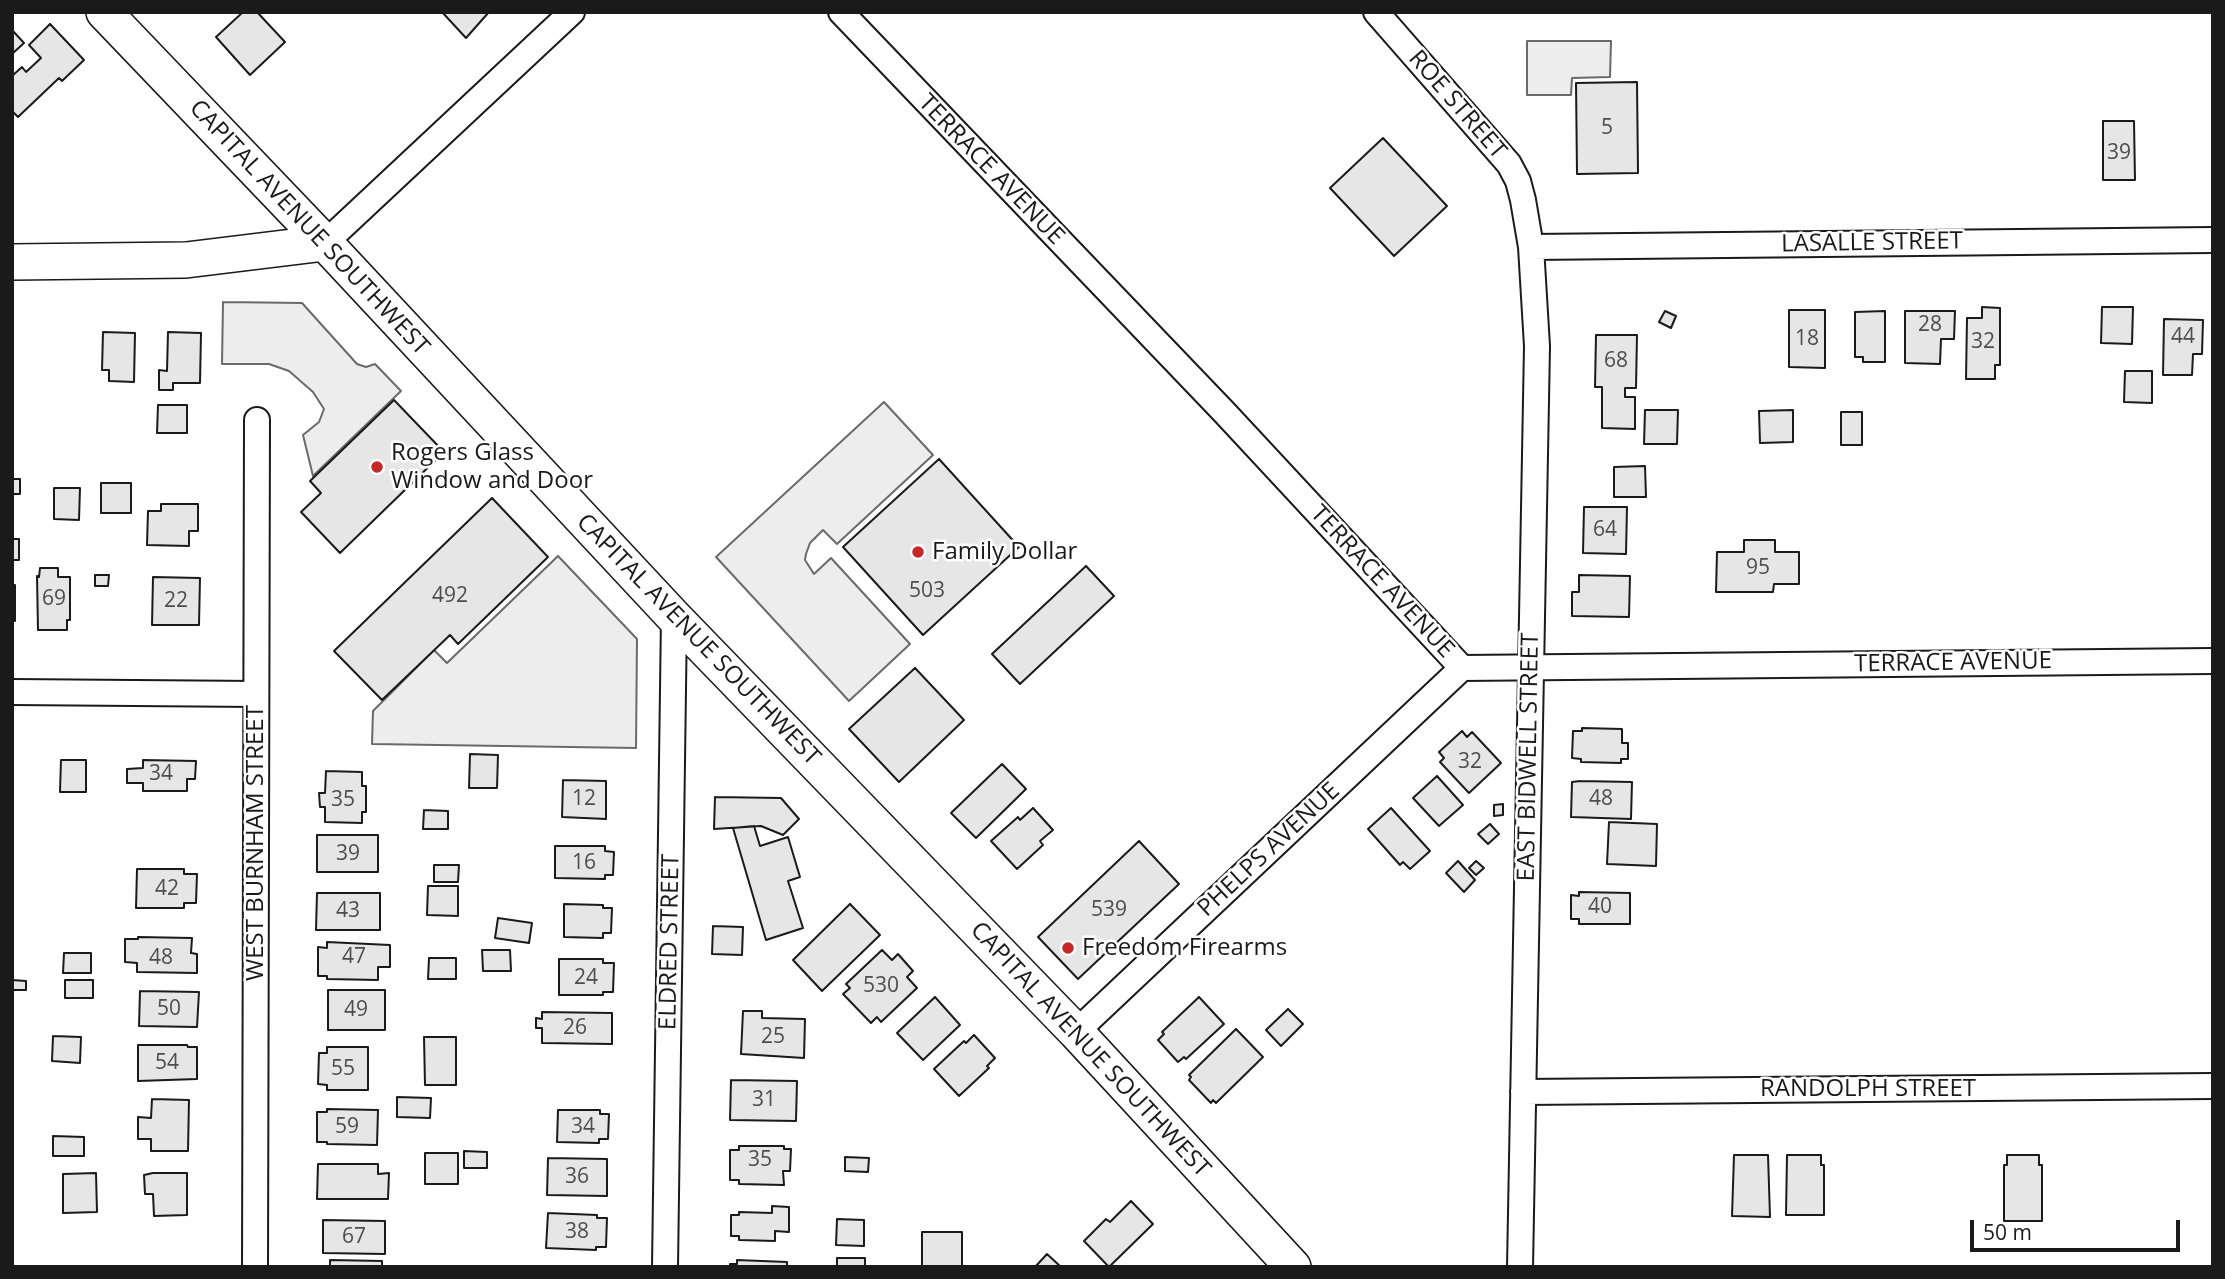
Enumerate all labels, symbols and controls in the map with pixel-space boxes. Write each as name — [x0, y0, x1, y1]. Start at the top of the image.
street label: ROE STREET — [1402, 45, 1512, 165]
street label: TERRACE AVENUE — [912, 89, 1070, 251]
street label: CAPITAL AVENUE SOUTHWEST — [183, 94, 435, 362]
house number: 5 — [1601, 115, 1613, 141]
house number: 39 — [2107, 140, 2131, 166]
street label: LASALLE STREET — [1781, 227, 1963, 259]
house number: 28 — [1918, 312, 1942, 338]
house number: 44 — [2171, 324, 2195, 350]
house number: 18 — [1795, 326, 1819, 352]
house number: 32 — [1971, 329, 1995, 355]
house number: 68 — [1604, 348, 1628, 374]
place label: Rogers Glass Window and Door — [391, 439, 593, 495]
marker: Rogers Glass Window and Door — [369, 459, 385, 475]
street label: TERRACE AVENUE — [1304, 500, 1460, 664]
street label: CAPITAL AVENUE SOUTHWEST — [570, 508, 826, 772]
house number: 64 — [1593, 517, 1617, 543]
place label: Family Dollar — [932, 538, 1077, 566]
marker: Family Dollar — [910, 544, 926, 560]
house number: 95 — [1746, 555, 1770, 581]
house number: 503 — [909, 578, 945, 604]
house number: 492 — [432, 583, 468, 609]
house number: 69 — [42, 586, 66, 612]
house number: 22 — [164, 588, 188, 614]
street label: EAST BIDWELL STREET — [1512, 632, 1546, 882]
street label: TERRACE AVENUE — [1854, 647, 2052, 679]
street label: WEST BURNHAM STREET — [242, 705, 270, 981]
house number: 32 — [1458, 749, 1482, 775]
house number: 34 — [149, 761, 173, 787]
street label: PHELPS AVENUE — [1192, 777, 1346, 923]
house number: 12 — [572, 786, 596, 812]
house number: 48 — [1589, 786, 1613, 812]
house number: 35 — [331, 787, 355, 813]
house number: 39 — [336, 841, 360, 867]
house number: 16 — [572, 850, 596, 876]
street label: ELDRED STREET — [654, 854, 686, 1030]
house number: 42 — [155, 876, 179, 902]
house number: 40 — [1588, 894, 1612, 920]
house number: 539 — [1091, 897, 1127, 923]
house number: 43 — [336, 898, 360, 924]
street label: CAPITAL AVENUE SOUTHWEST — [964, 916, 1216, 1184]
place label: Freedom Firearms — [1082, 934, 1287, 962]
marker: Freedom Firearms — [1060, 940, 1076, 956]
house number: 47 — [342, 944, 366, 970]
house number: 48 — [149, 945, 173, 971]
house number: 24 — [574, 965, 598, 991]
house number: 530 — [863, 973, 899, 999]
house number: 50 — [157, 996, 181, 1022]
house number: 49 — [344, 997, 368, 1023]
house number: 26 — [563, 1015, 587, 1041]
house number: 25 — [761, 1024, 785, 1050]
house number: 54 — [155, 1050, 179, 1076]
house number: 55 — [331, 1056, 355, 1082]
street label: RANDOLPH STREET — [1760, 1075, 1976, 1103]
house number: 31 — [752, 1087, 776, 1113]
house number: 59 — [335, 1114, 359, 1140]
house number: 34 — [571, 1114, 595, 1140]
house number: 35 — [748, 1147, 772, 1173]
house number: 36 — [565, 1164, 589, 1190]
scale bar — [1973, 1206, 2183, 1250]
text: 50 m — [1983, 1218, 2032, 1246]
house number: 38 — [565, 1219, 589, 1245]
house number: 67 — [342, 1224, 366, 1250]

